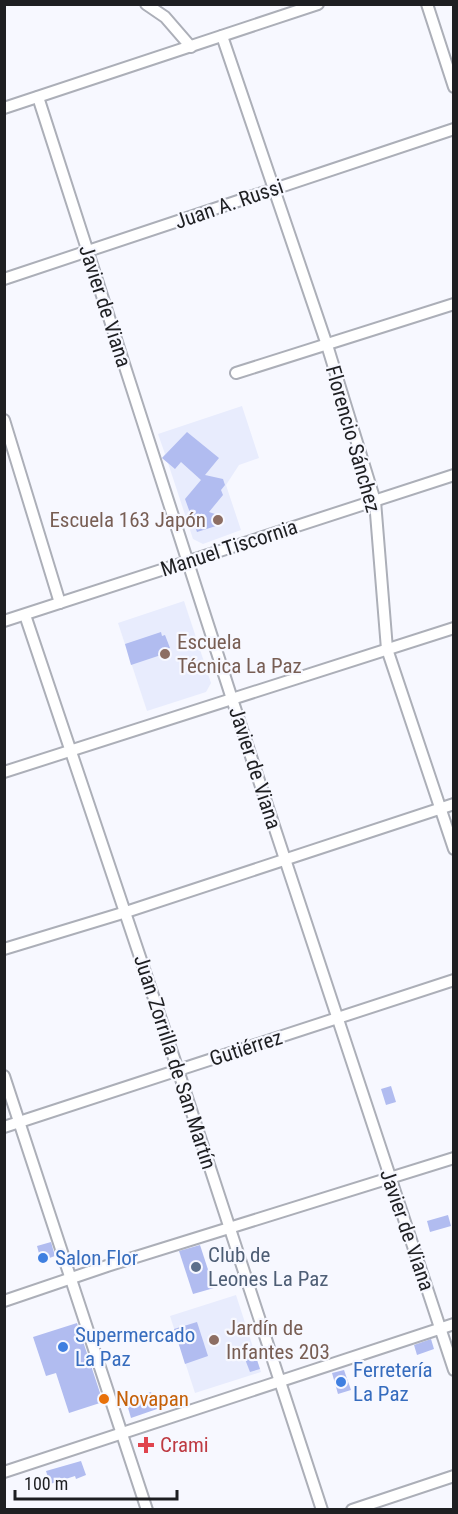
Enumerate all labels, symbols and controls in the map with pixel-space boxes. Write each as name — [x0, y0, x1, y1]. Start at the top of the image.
street label: Juan A. Russi — [172, 174, 286, 234]
street label: Javier de Viana — [74, 242, 136, 370]
street label: Florencio Sánchez — [321, 363, 385, 515]
place label: Escuela 163 Japón — [49, 508, 206, 532]
marker: Escuela 163 Japón — [211, 513, 225, 527]
street label: Manuel Tiscornia — [158, 515, 300, 581]
place label: Escuela Técnica La Paz — [177, 630, 302, 678]
marker: Escuela Técnica La Paz — [158, 647, 172, 661]
street label: Javier de Viana — [224, 704, 286, 832]
street label: Juan Zorrilla de San Martín — [129, 952, 221, 1172]
street label: Gutiérrez — [207, 1025, 285, 1071]
street label: Javier de Viana — [375, 1166, 439, 1294]
place label: Club de Leones La Paz — [208, 1243, 328, 1291]
place label: Salon Flor — [55, 1246, 138, 1270]
marker: Salon Flor — [36, 1251, 50, 1265]
marker: Club de Leones La Paz — [189, 1260, 203, 1274]
place label: Jardín de Infantes 203 — [226, 1316, 330, 1364]
place label: Supermercado La Paz — [75, 1323, 195, 1371]
marker: Jardín de Infantes 203 — [207, 1333, 221, 1347]
marker: Supermercado La Paz — [56, 1340, 70, 1354]
place label: Ferretería La Paz — [353, 1358, 433, 1406]
marker: Ferretería La Paz — [334, 1375, 348, 1389]
place label: Novapan — [116, 1387, 189, 1411]
marker: Novapan — [97, 1392, 111, 1406]
place label: Crami — [160, 1433, 209, 1457]
marker: Crami — [137, 1436, 155, 1454]
scale bar — [15, 1463, 177, 1501]
text: 100 m — [24, 1473, 68, 1494]

